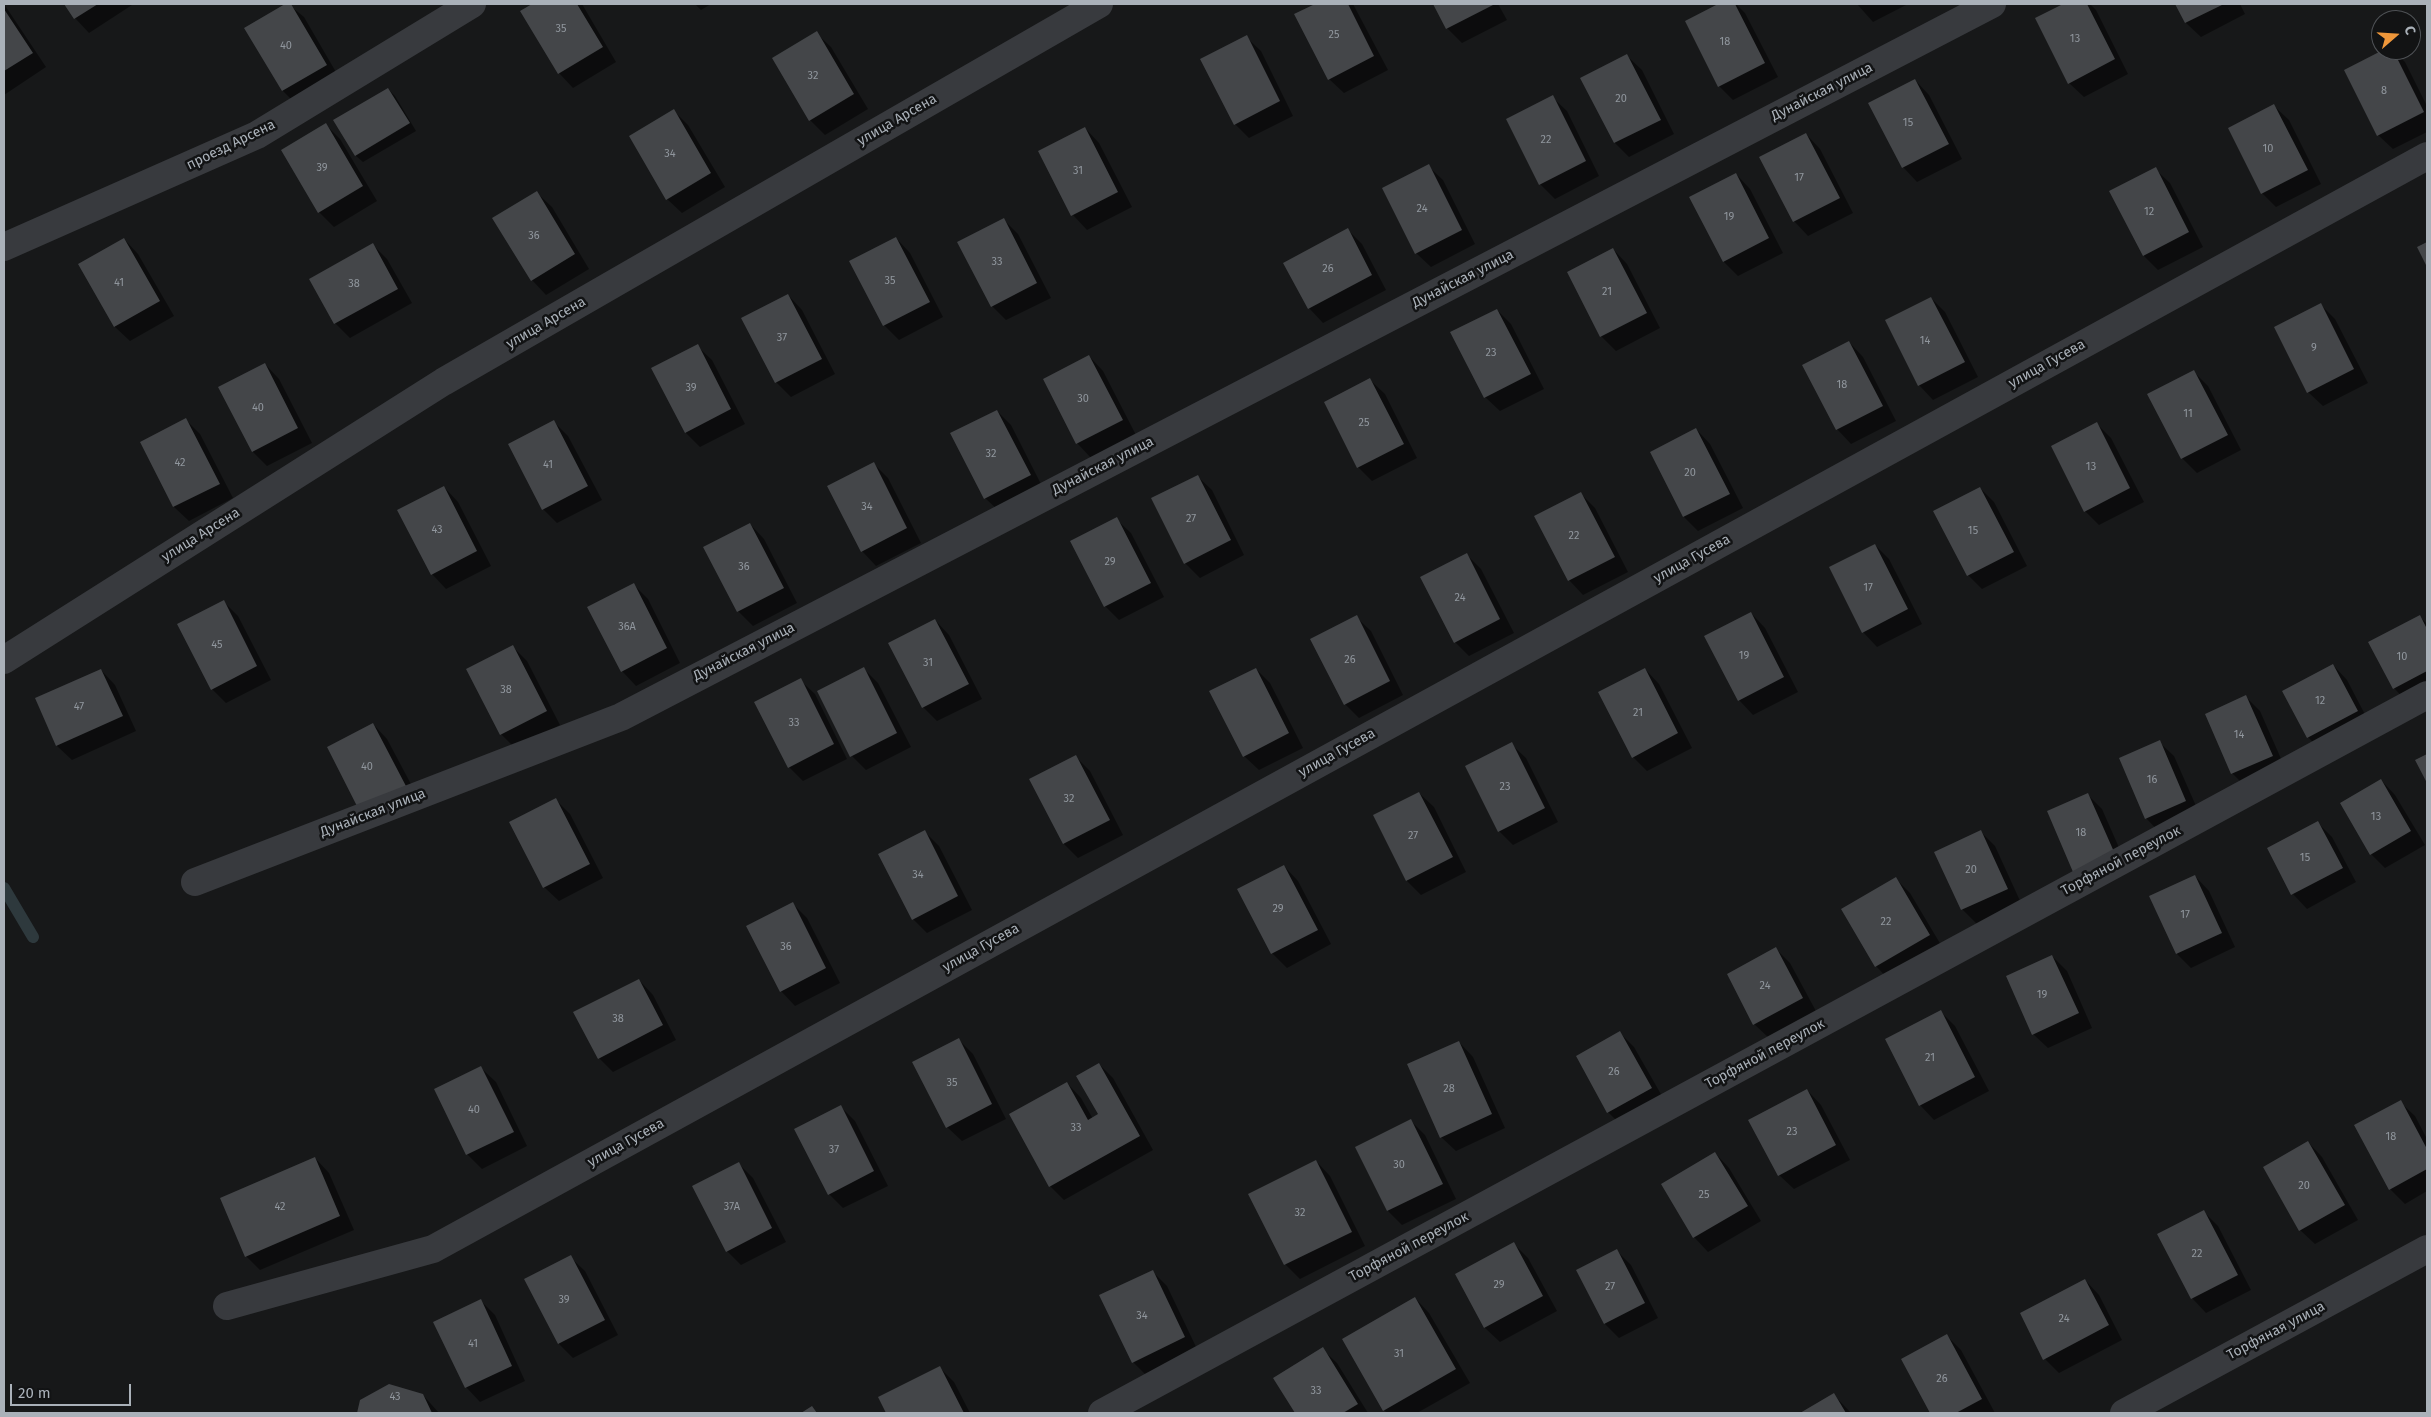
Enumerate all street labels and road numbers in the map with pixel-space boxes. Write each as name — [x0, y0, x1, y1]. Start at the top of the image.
street label: Дунайская улица — [1769, 59, 1875, 125]
street label: улица Арсена — [854, 90, 940, 150]
street label: проезд Арсена — [184, 116, 278, 174]
street label: Дунайская улица — [1410, 246, 1516, 312]
street label: улица Арсена — [503, 293, 589, 353]
street label: улица Гусева — [2006, 336, 2088, 392]
street label: Дунайская улица — [1050, 433, 1156, 499]
street label: улица Арсена — [159, 504, 243, 566]
street label: улица Гусева — [1651, 531, 1733, 587]
street label: Дунайская улица — [691, 619, 797, 685]
street label: улица Гусева — [1296, 725, 1378, 781]
street label: Дунайская улица — [318, 785, 428, 841]
street label: Торфяной переулок — [2059, 822, 2183, 900]
street label: улица Гусева — [940, 920, 1022, 976]
street label: Торфяной переулок — [1703, 1015, 1827, 1093]
street label: улица Гусева — [585, 1115, 667, 1171]
street label: Торфяной переулок — [1347, 1208, 1471, 1286]
street label: Торфяная улица — [2224, 1298, 2328, 1364]

